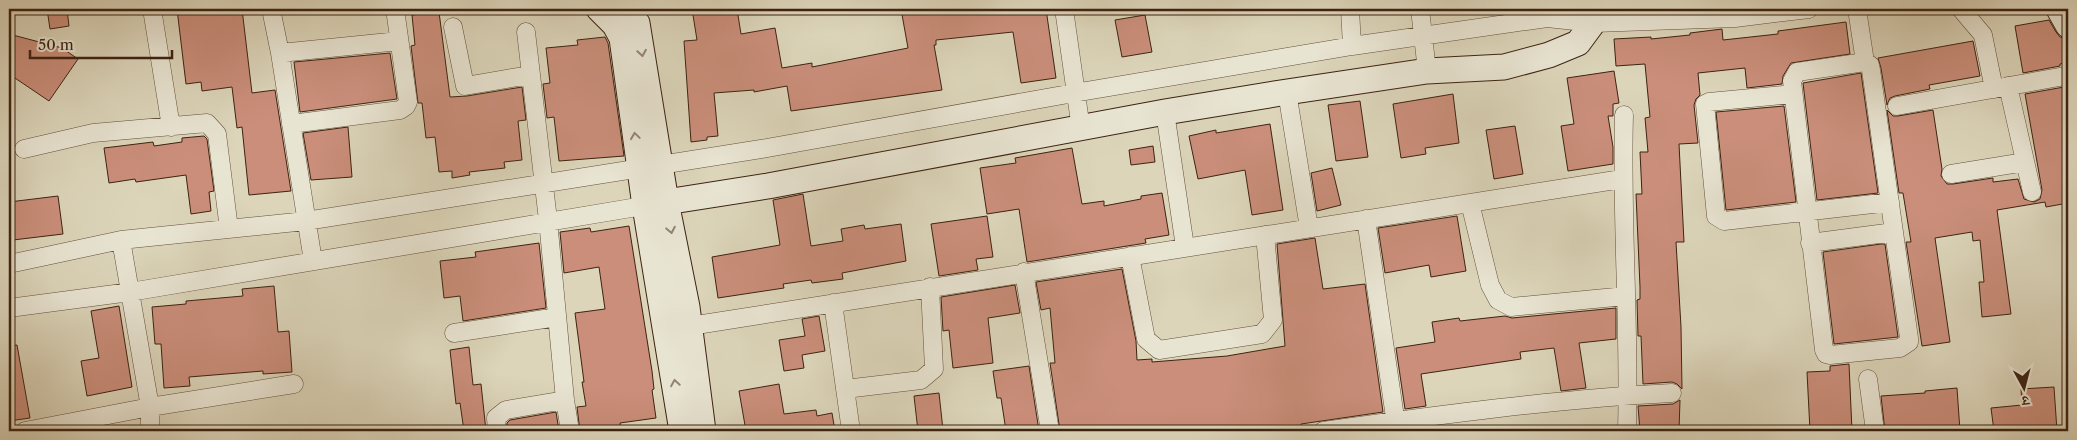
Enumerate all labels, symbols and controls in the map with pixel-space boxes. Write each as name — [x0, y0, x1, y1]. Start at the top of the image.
scale bar — [30, 28, 172, 60]
text: 50 m — [38, 35, 74, 54]
one-way arrow — [636, 49, 647, 57]
one-way arrow — [630, 132, 641, 140]
one-way arrow — [666, 226, 676, 235]
north arrow — [2000, 362, 2050, 412]
one-way arrow — [670, 379, 681, 387]
text: उ — [2020, 391, 2031, 410]

